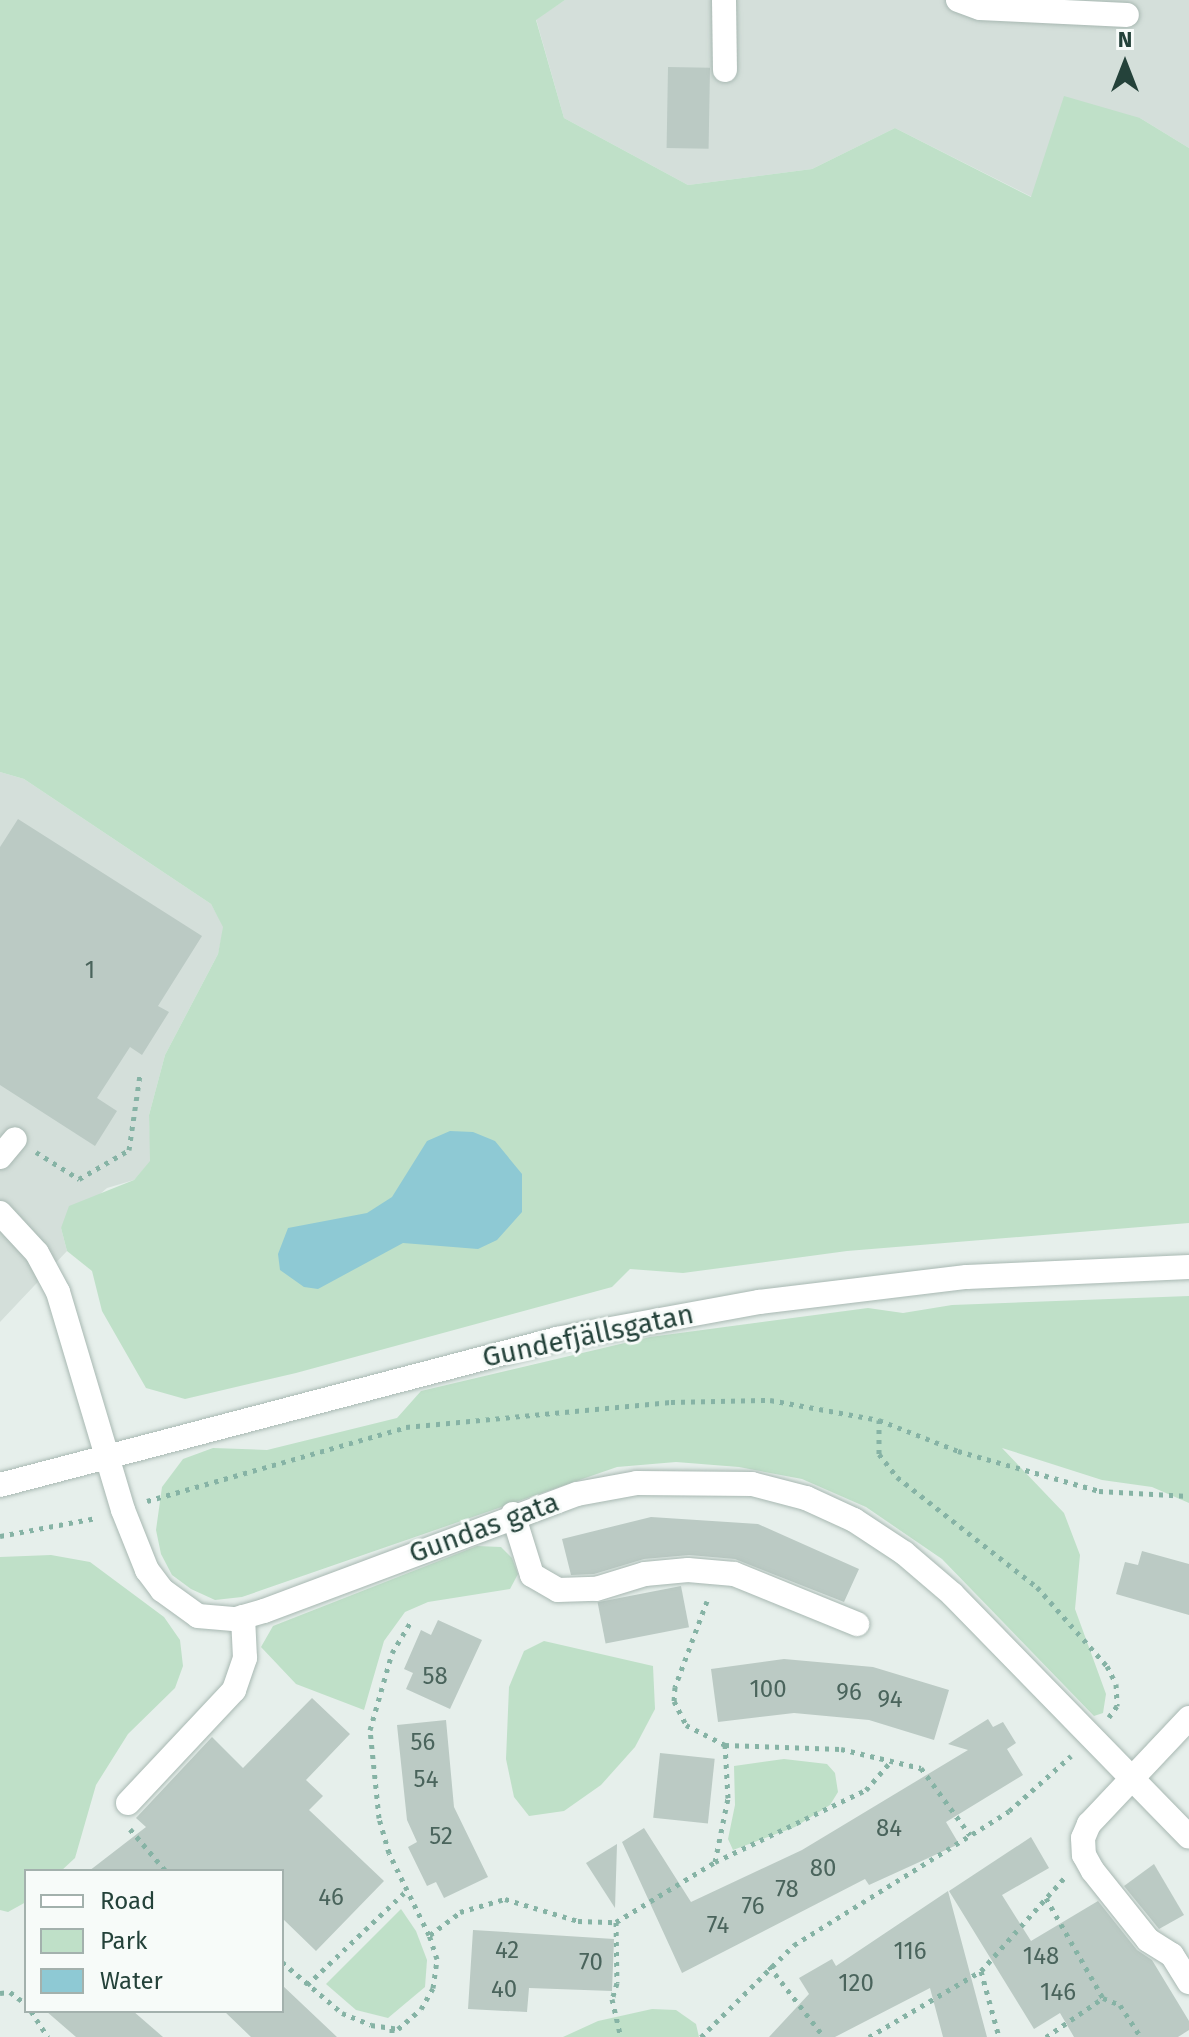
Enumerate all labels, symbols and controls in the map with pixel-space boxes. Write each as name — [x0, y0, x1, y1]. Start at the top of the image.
north arrow — [1085, 24, 1165, 104]
text: N — [1118, 26, 1132, 53]
house number: 1 — [85, 957, 95, 985]
street label: Gundefjällsgatan — [479, 1297, 697, 1375]
street label: Gundas gata — [405, 1485, 563, 1571]
house number: 58 — [422, 1663, 448, 1691]
house number: 100 — [749, 1676, 787, 1704]
house number: 96 — [836, 1679, 862, 1707]
house number: 94 — [877, 1686, 903, 1714]
house number: 56 — [411, 1729, 435, 1757]
house number: 54 — [414, 1766, 438, 1794]
house number: 84 — [876, 1815, 902, 1843]
house number: 52 — [429, 1823, 453, 1851]
house number: 80 — [810, 1855, 836, 1883]
legend — [24, 1869, 284, 2013]
house number: 78 — [775, 1876, 799, 1904]
house number: 46 — [318, 1884, 344, 1912]
text: Road — [100, 1887, 155, 1915]
house number: 76 — [742, 1893, 764, 1921]
house number: 74 — [707, 1912, 729, 1940]
text: Park — [100, 1927, 147, 1955]
house number: 42 — [495, 1937, 519, 1965]
house number: 116 — [893, 1938, 927, 1966]
house number: 148 — [1023, 1943, 1059, 1971]
house number: 70 — [579, 1949, 603, 1977]
text: Water — [100, 1967, 163, 1995]
house number: 120 — [838, 1970, 874, 1998]
house number: 40 — [491, 1976, 517, 2004]
house number: 146 — [1040, 1979, 1076, 2007]

